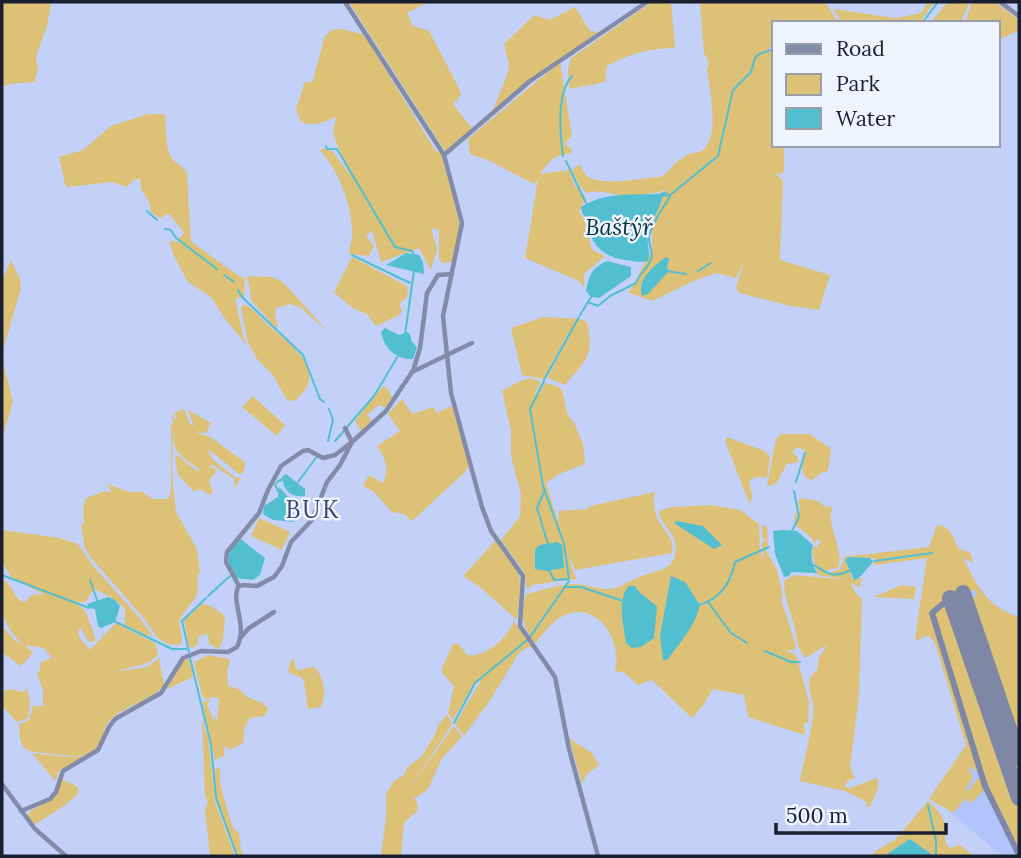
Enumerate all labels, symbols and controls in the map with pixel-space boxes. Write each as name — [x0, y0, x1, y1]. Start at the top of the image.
legend — [772, 21, 1000, 147]
text: Road — [836, 35, 885, 62]
text: Park — [836, 70, 880, 97]
text: Water — [836, 105, 895, 132]
water label: Baštýř — [585, 212, 653, 241]
district label: BUK — [285, 494, 341, 525]
scale bar — [776, 792, 946, 836]
text: 500 m — [786, 802, 848, 829]

